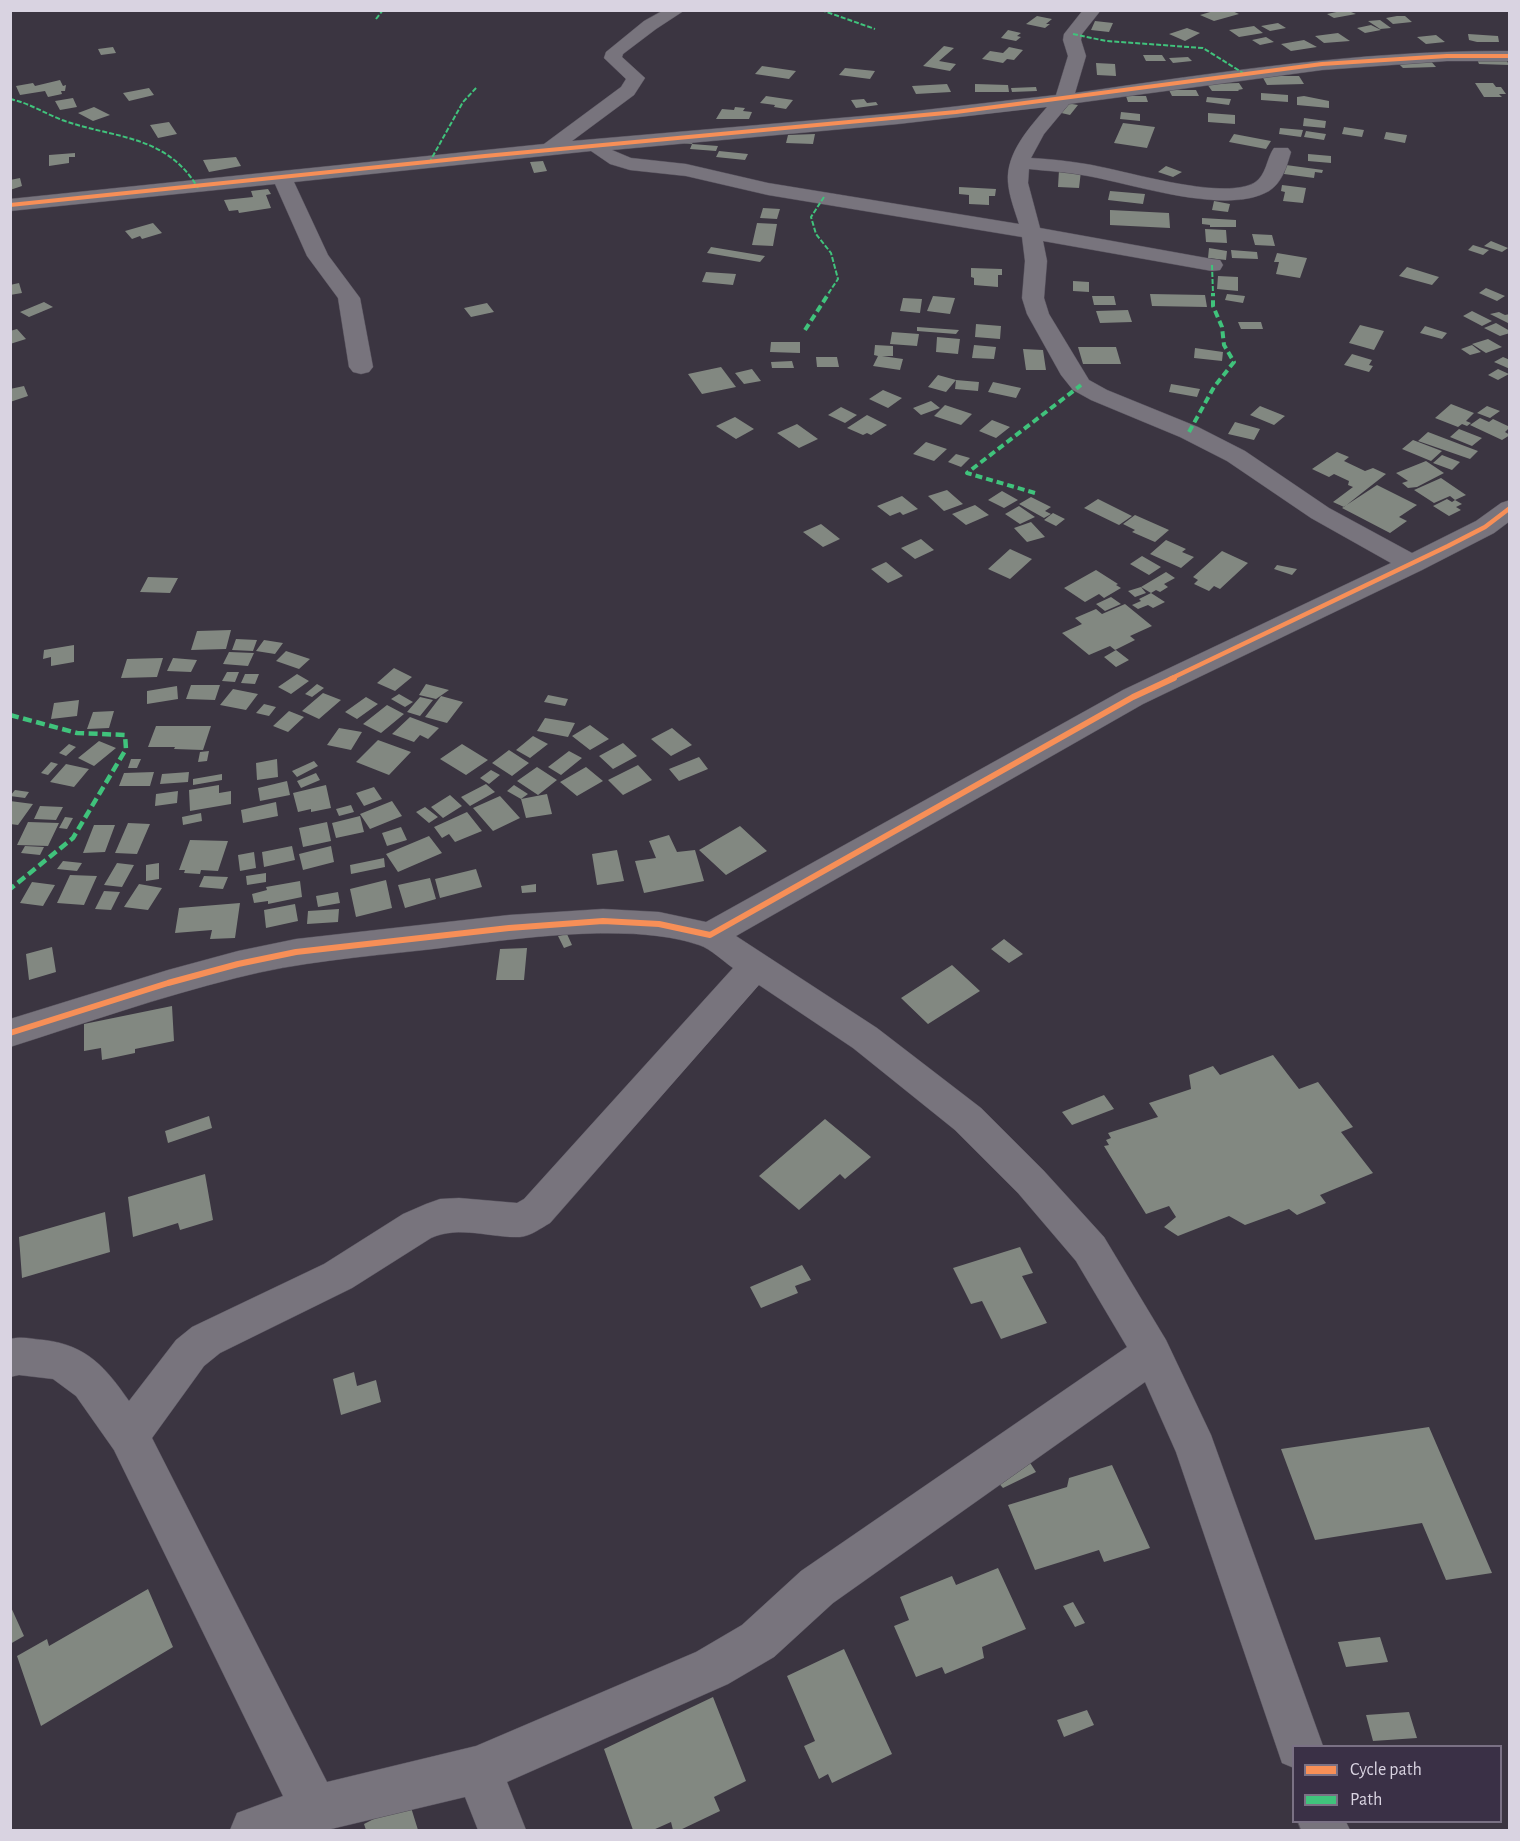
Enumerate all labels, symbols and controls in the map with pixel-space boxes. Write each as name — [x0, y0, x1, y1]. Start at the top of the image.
legend — [1292, 1745, 1502, 1823]
text: Cycle path — [1350, 1761, 1422, 1779]
text: Path — [1350, 1791, 1382, 1809]

